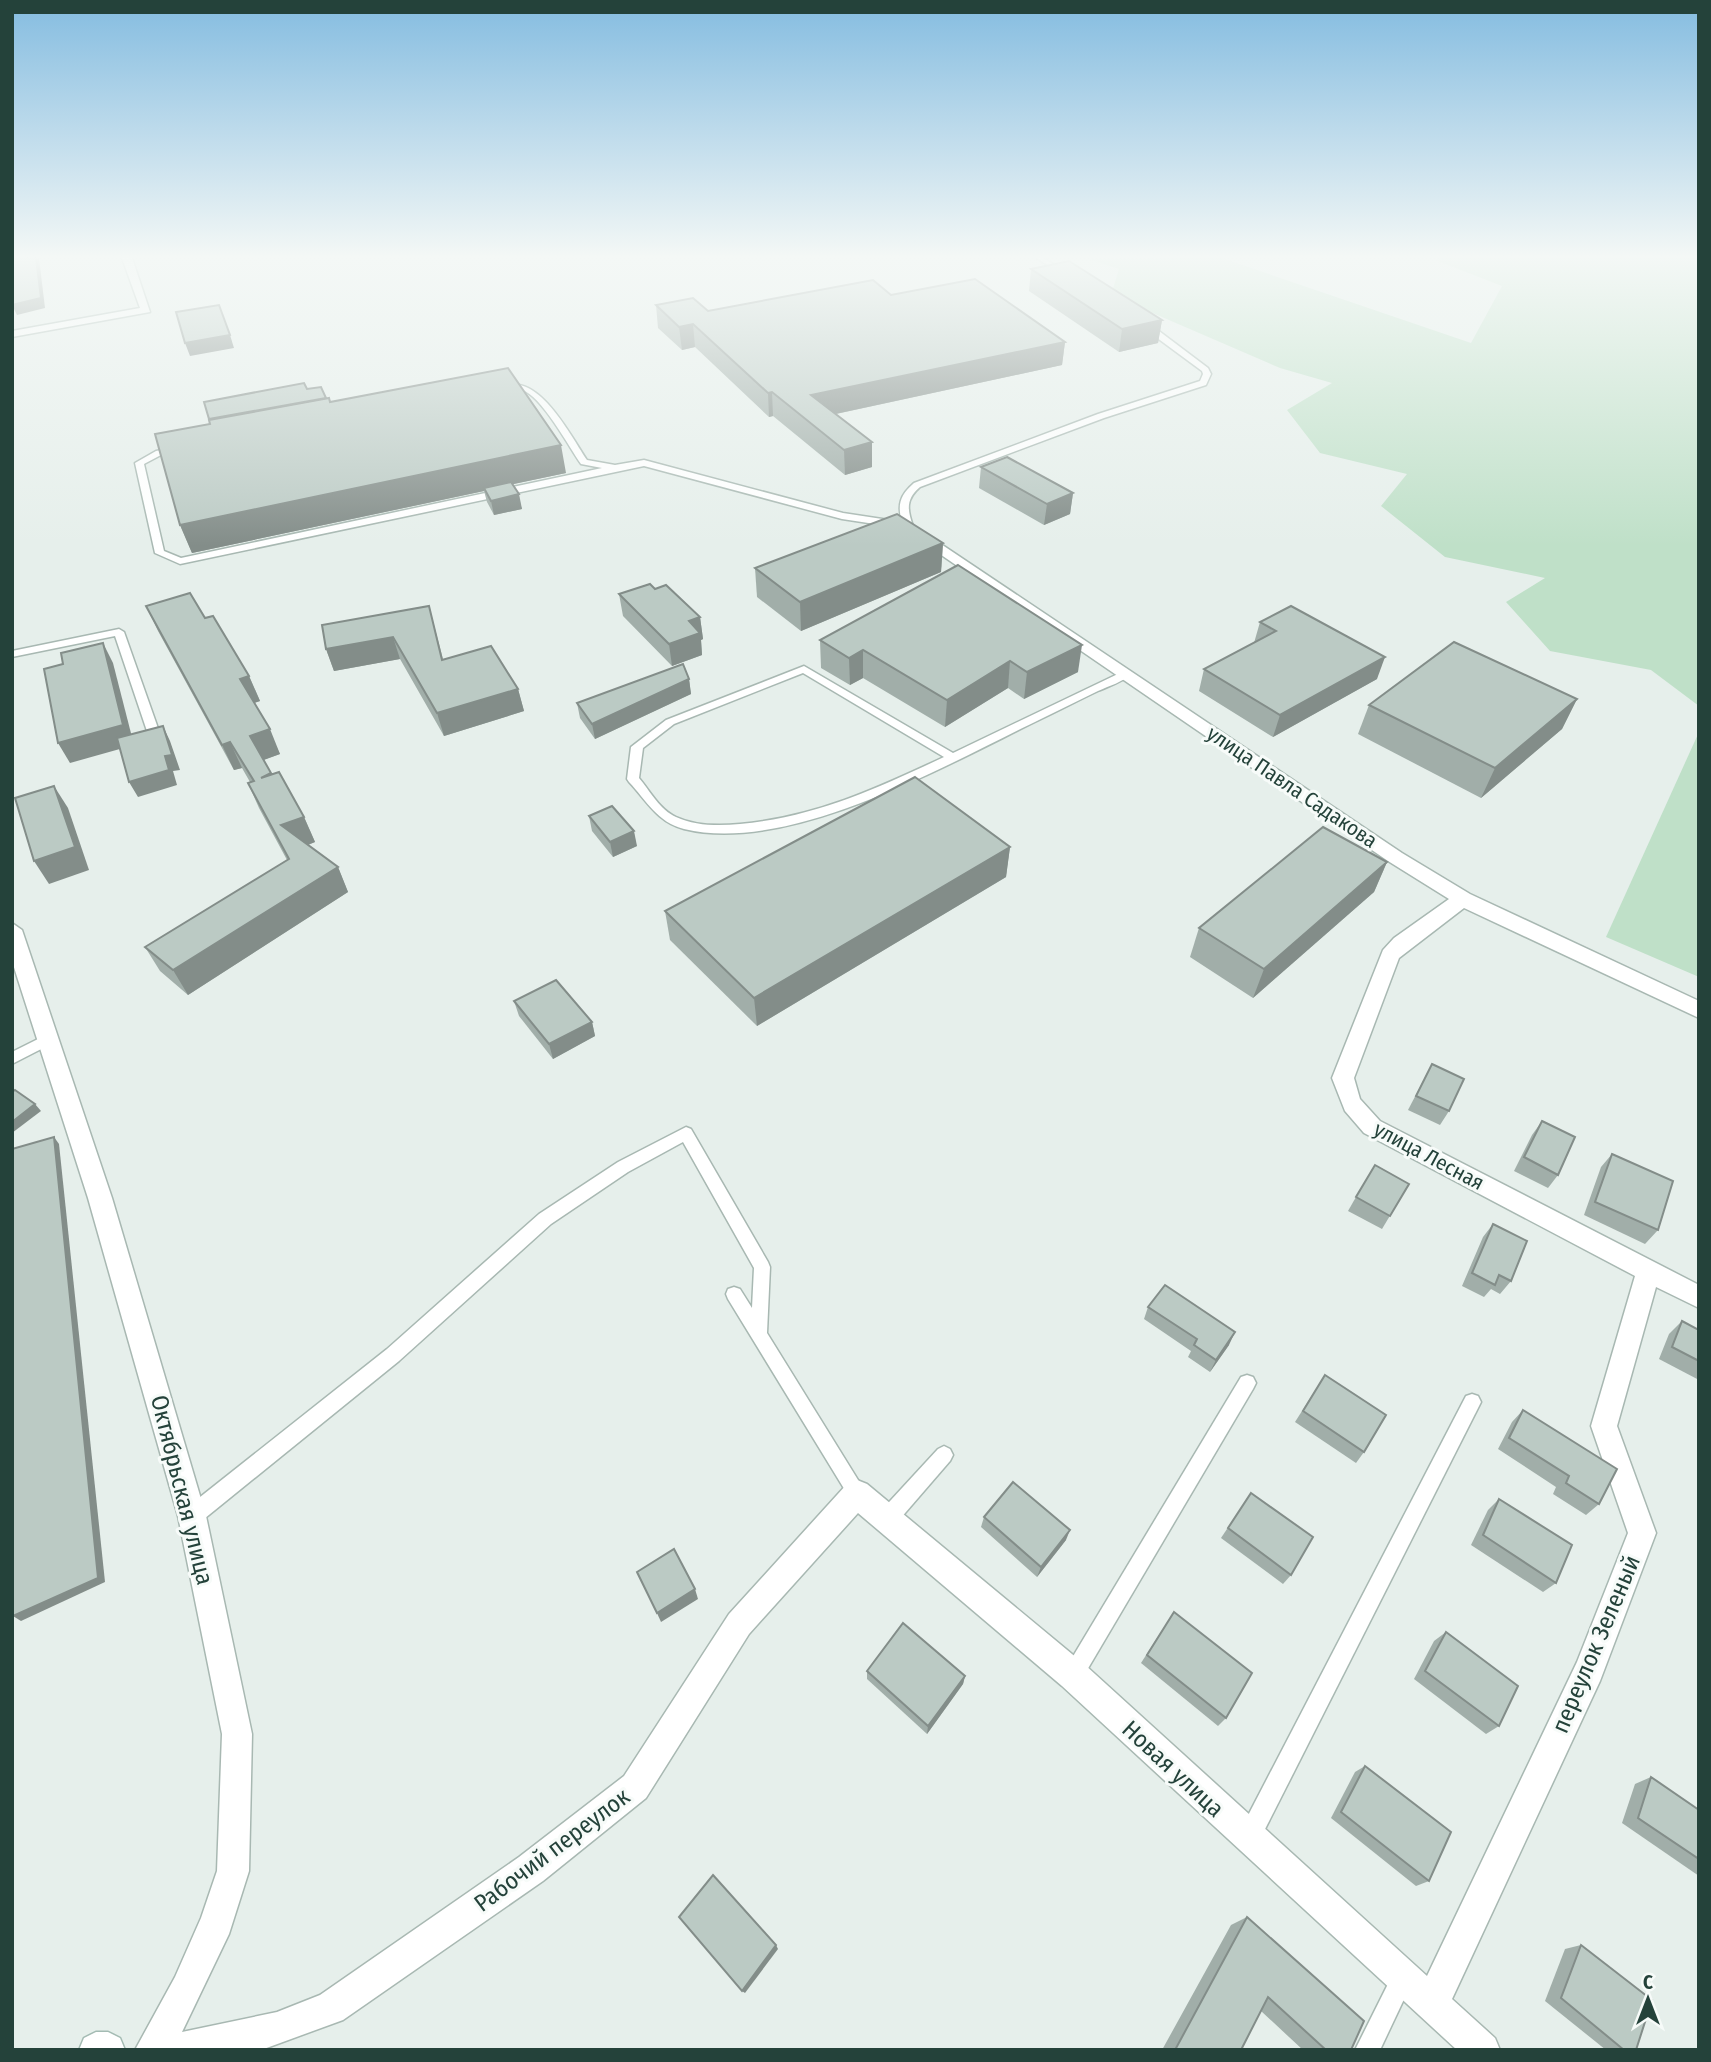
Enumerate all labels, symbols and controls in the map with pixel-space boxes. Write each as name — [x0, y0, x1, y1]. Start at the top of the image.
street label: улица Павла Садакова — [1202, 720, 1382, 854]
street label: улица Лесная — [1369, 1116, 1489, 1196]
street label: Октябрьская улица — [145, 1392, 219, 1588]
street label: переулок Зеленый — [1546, 1551, 1646, 1737]
street label: Новая улица — [1116, 1715, 1230, 1823]
street label: Рабочий переулок — [469, 1782, 636, 1918]
north arrow — [1613, 1964, 1683, 2034]
text: С — [1643, 1971, 1653, 1994]

